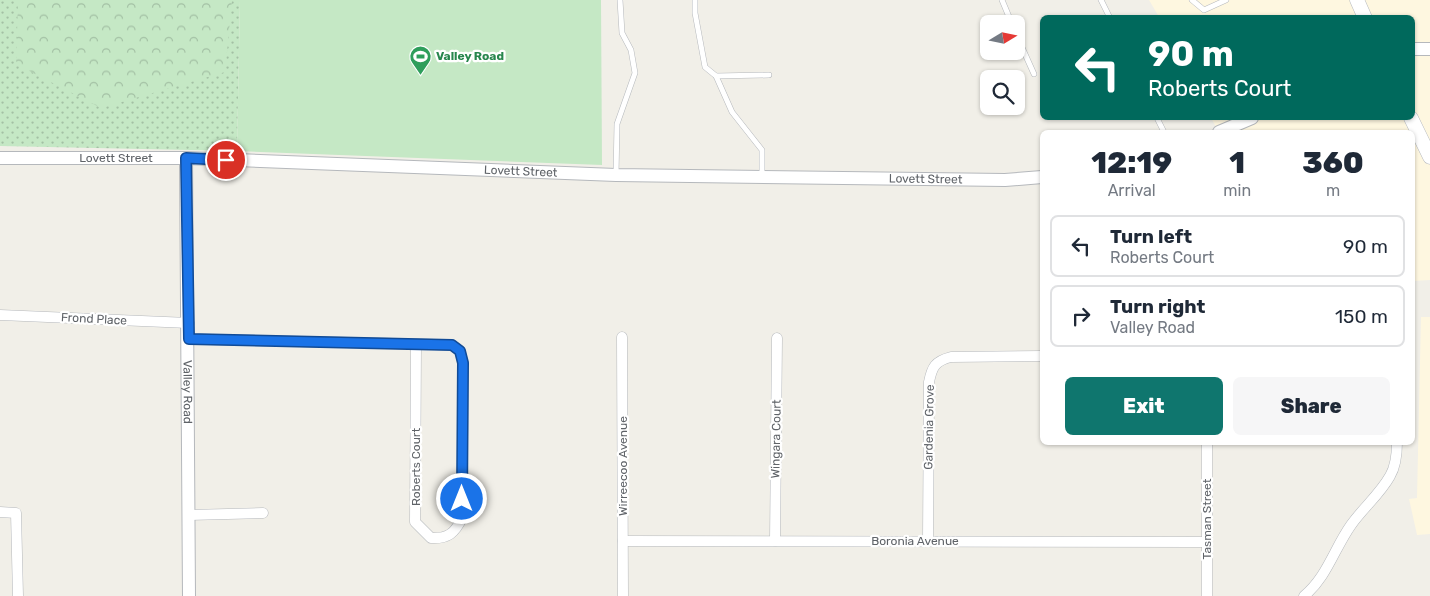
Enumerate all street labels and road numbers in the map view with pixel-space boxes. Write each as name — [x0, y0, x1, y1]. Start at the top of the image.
street label: Lovett Street — [79, 151, 153, 165]
street label: Lovett Street — [484, 163, 558, 180]
street label: Lovett Street — [889, 172, 963, 186]
street label: Frond Place — [61, 310, 128, 328]
street label: Valley Road — [180, 360, 195, 424]
street label: Gardenia Grove — [921, 384, 937, 470]
street label: Wingara Court — [768, 399, 784, 479]
street label: Wirreecoo Avenue — [616, 416, 630, 516]
street label: Roberts Court — [409, 428, 423, 506]
street label: Tasman Street — [1200, 478, 1214, 559]
street label: Boronia Avenue — [871, 534, 959, 548]

